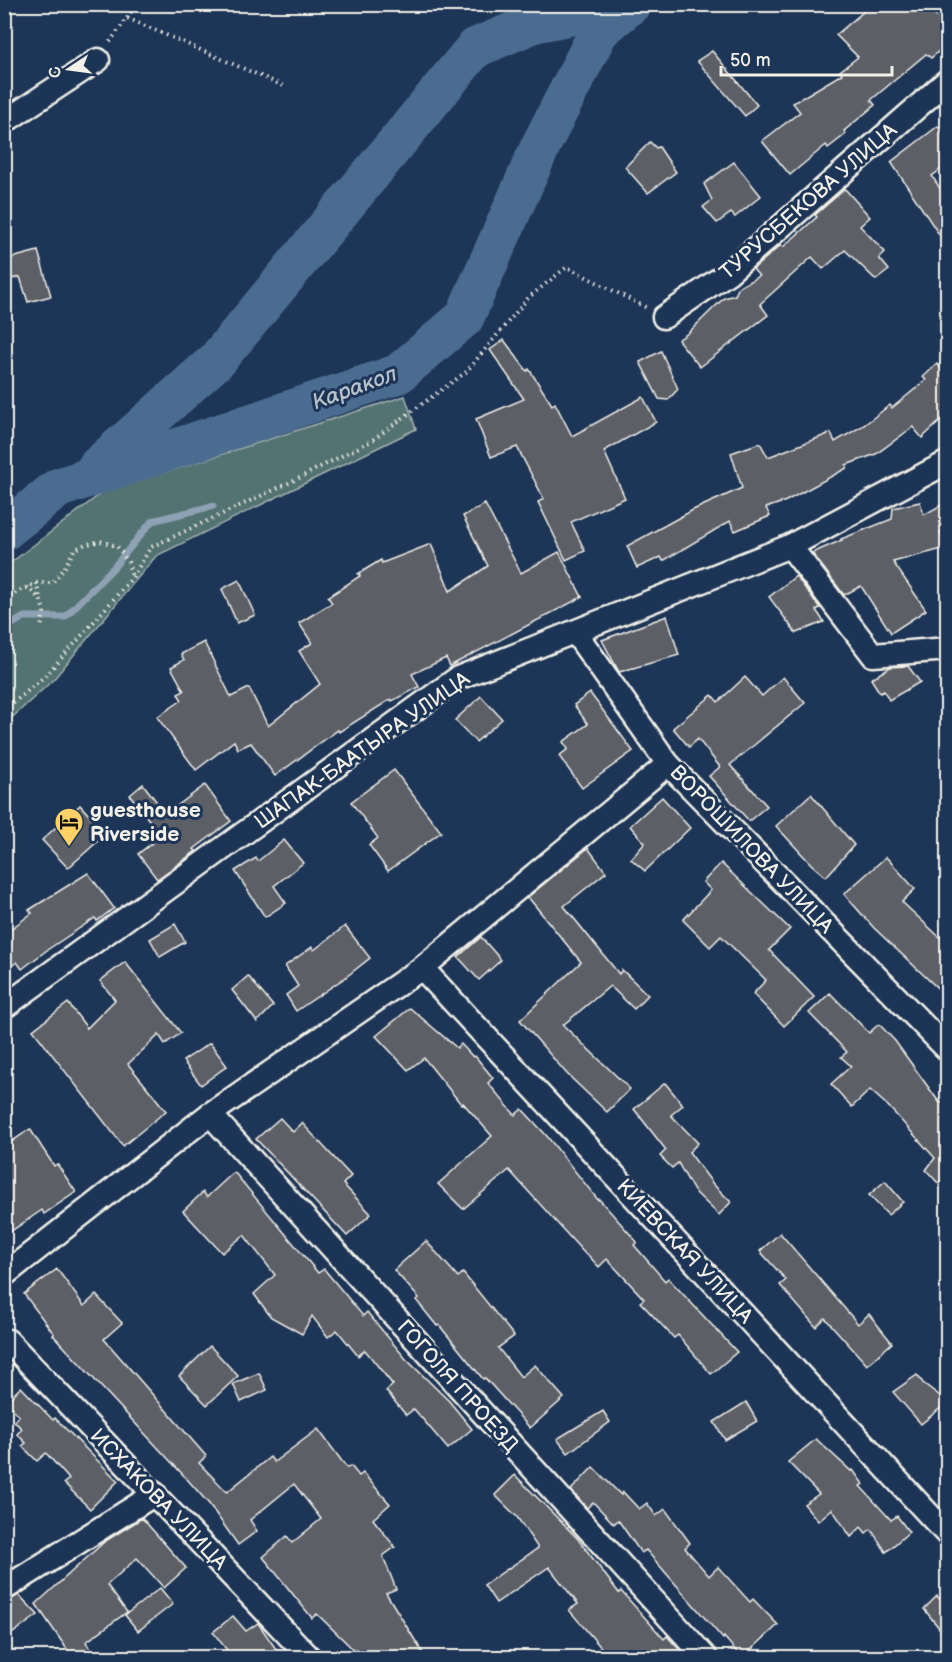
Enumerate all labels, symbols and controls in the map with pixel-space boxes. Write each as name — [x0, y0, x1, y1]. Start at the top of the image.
north arrow — [39, 39, 99, 99]
scale bar — [721, 39, 892, 77]
text: 50 m — [730, 50, 771, 71]
text: С — [45, 64, 66, 80]
street label: ТУРУСБЕКОВА УЛИЦА — [715, 118, 902, 285]
water label: Каракол — [308, 360, 401, 416]
street label: ШАПАК-БААТЫРА УЛИЦА — [250, 666, 475, 834]
street label: ВОРОШИЛОВА УЛИЦА — [665, 760, 839, 939]
place label: guesthouse Riverside — [90, 798, 201, 847]
hotel icon: guesthouse Riverside — [53, 806, 85, 848]
street label: КИЕВСКАЯ УЛИЦА — [611, 1174, 758, 1329]
street label: ГОГОЛЯ ПРОЕЗД — [392, 1315, 524, 1458]
street label: ИСХАКОВА УЛИЦА — [85, 1424, 233, 1575]

